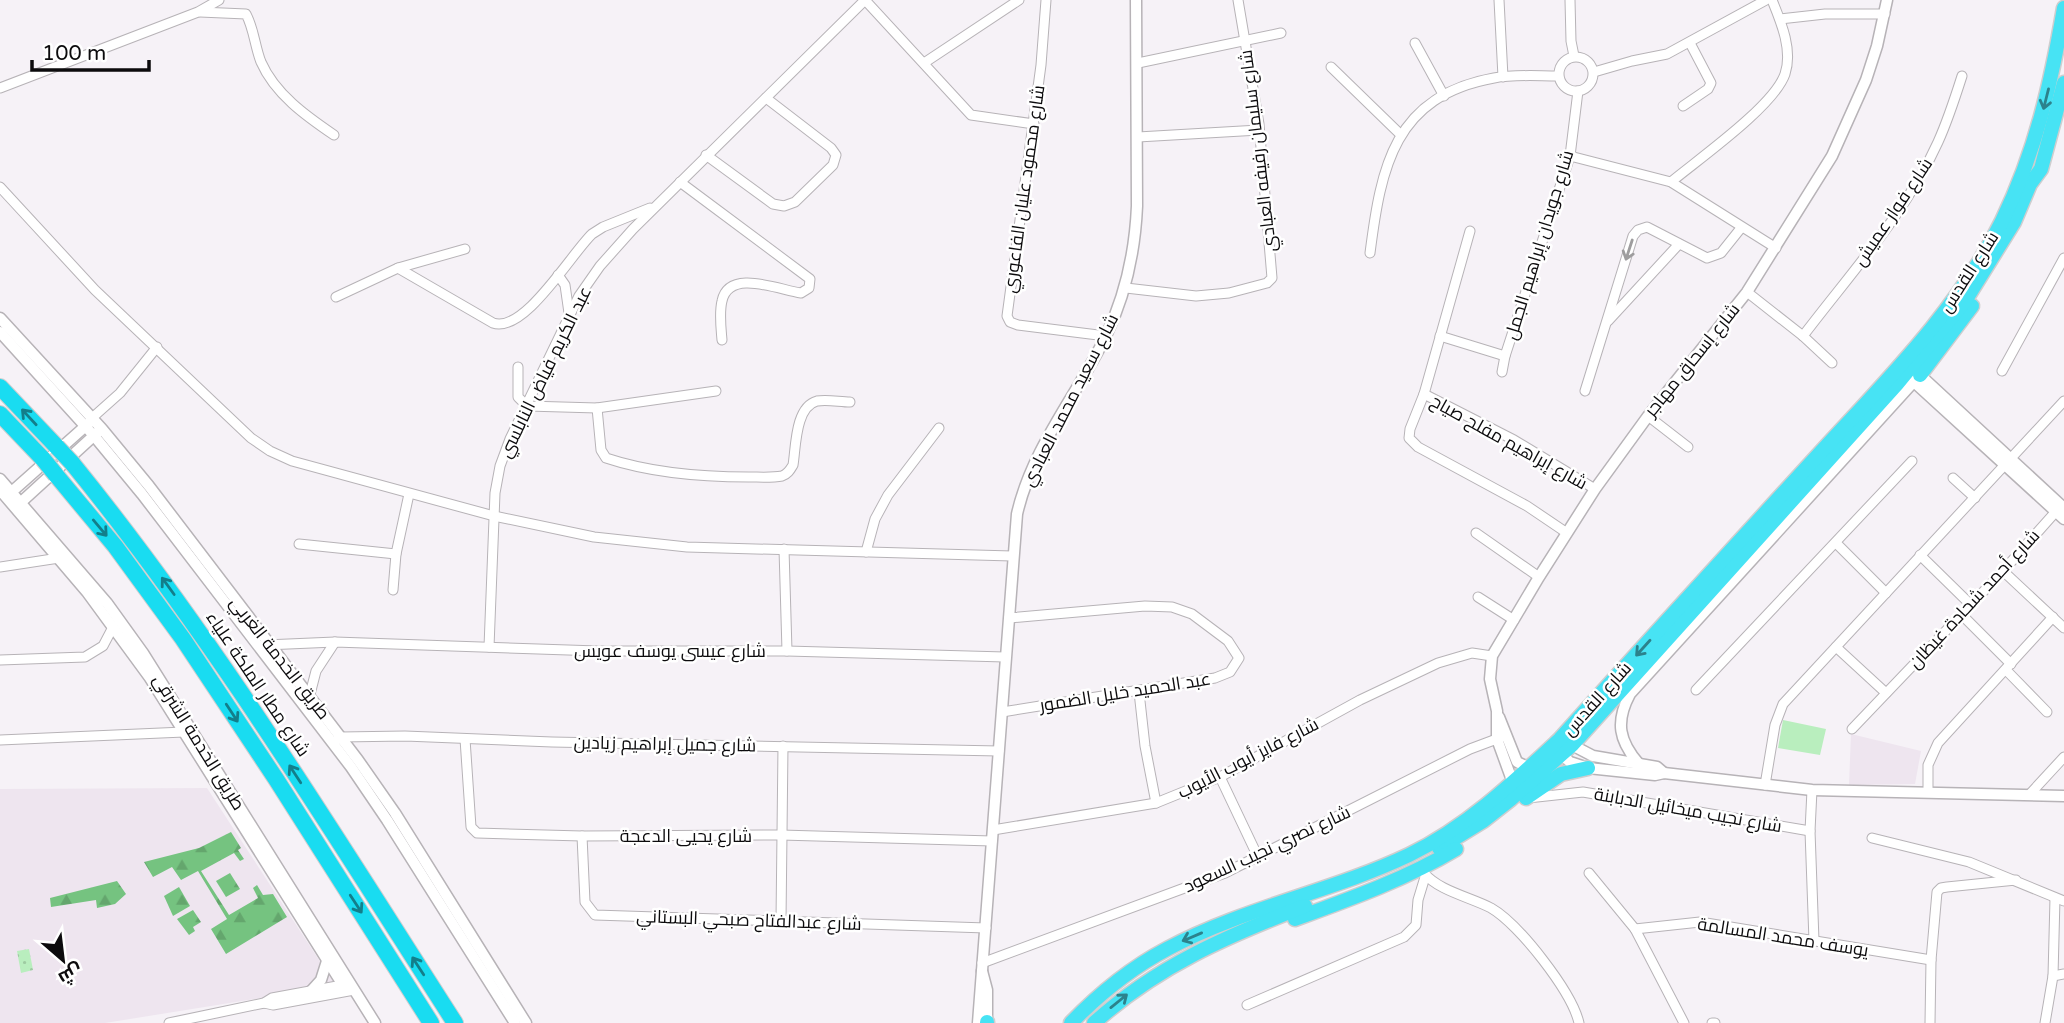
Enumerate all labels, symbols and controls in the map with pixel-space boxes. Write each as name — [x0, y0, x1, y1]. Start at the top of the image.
scale bar — [32, 28, 149, 72]
text: 100 m — [42, 41, 106, 66]
street label: شارع سليمان رفيفه العبادي — [1235, 48, 1284, 253]
street label: شارع محمود عليان الفاعوري — [999, 84, 1052, 295]
one-way arrow — [2039, 88, 2052, 110]
street label: شارع جويدان إبراهيم الجمل — [1500, 147, 1579, 343]
street label: شارع فواز عميش — [1849, 154, 1938, 271]
street label: شارع القدس — [1935, 227, 2004, 317]
one-way arrow — [1622, 238, 1634, 260]
street label: عبد الكريم فياض النابلسي — [494, 283, 598, 462]
street label: شارع إسحاق مهاجر — [1639, 299, 1745, 423]
street label: شارع سعيد محمد العبادي — [1017, 310, 1126, 491]
street label: شارع إبراهيم مفلح صياح — [1426, 390, 1591, 495]
one-way arrow — [20, 409, 37, 426]
one-way arrow — [92, 518, 108, 536]
street label: شارع أحمد شحادة غيظان — [1904, 525, 2045, 674]
one-way arrow — [160, 577, 175, 596]
street label: طريق الخدمة الغربي — [223, 592, 335, 726]
street label: شارع مطار الملكة علياء — [200, 607, 315, 761]
one-way arrow — [1635, 639, 1651, 657]
street label: شارع عيسى يوسف عويس — [574, 640, 766, 663]
street label: شارع القدس — [1558, 657, 1637, 741]
street label: عبد الحميد خليل الضمور — [1037, 668, 1212, 717]
street label: طريق الخدمة الشرقي — [146, 670, 250, 816]
one-way arrow — [226, 702, 240, 722]
street label: شارع فايز أيوب الأيوب — [1174, 713, 1323, 804]
street label: شارع جميل إبراهيم زيادين — [573, 731, 757, 758]
one-way arrow — [288, 765, 302, 785]
street label: شارع نجيب ميخائيل الدبابنة — [1592, 783, 1784, 838]
street label: شارع نصري نجيب السعود — [1180, 801, 1355, 900]
street label: شارع يحيى الدعجة — [620, 825, 752, 848]
one-way arrow — [349, 893, 363, 913]
street label: شارع عبدالفتاح صبحي البستاني — [636, 905, 862, 938]
street label: يوسف محمد المسالمة — [1696, 913, 1870, 961]
north arrow — [28, 925, 98, 995]
one-way arrow — [1182, 931, 1204, 944]
one-way arrow — [411, 956, 425, 976]
text: ش — [55, 959, 86, 990]
one-way arrow — [1110, 993, 1128, 1008]

